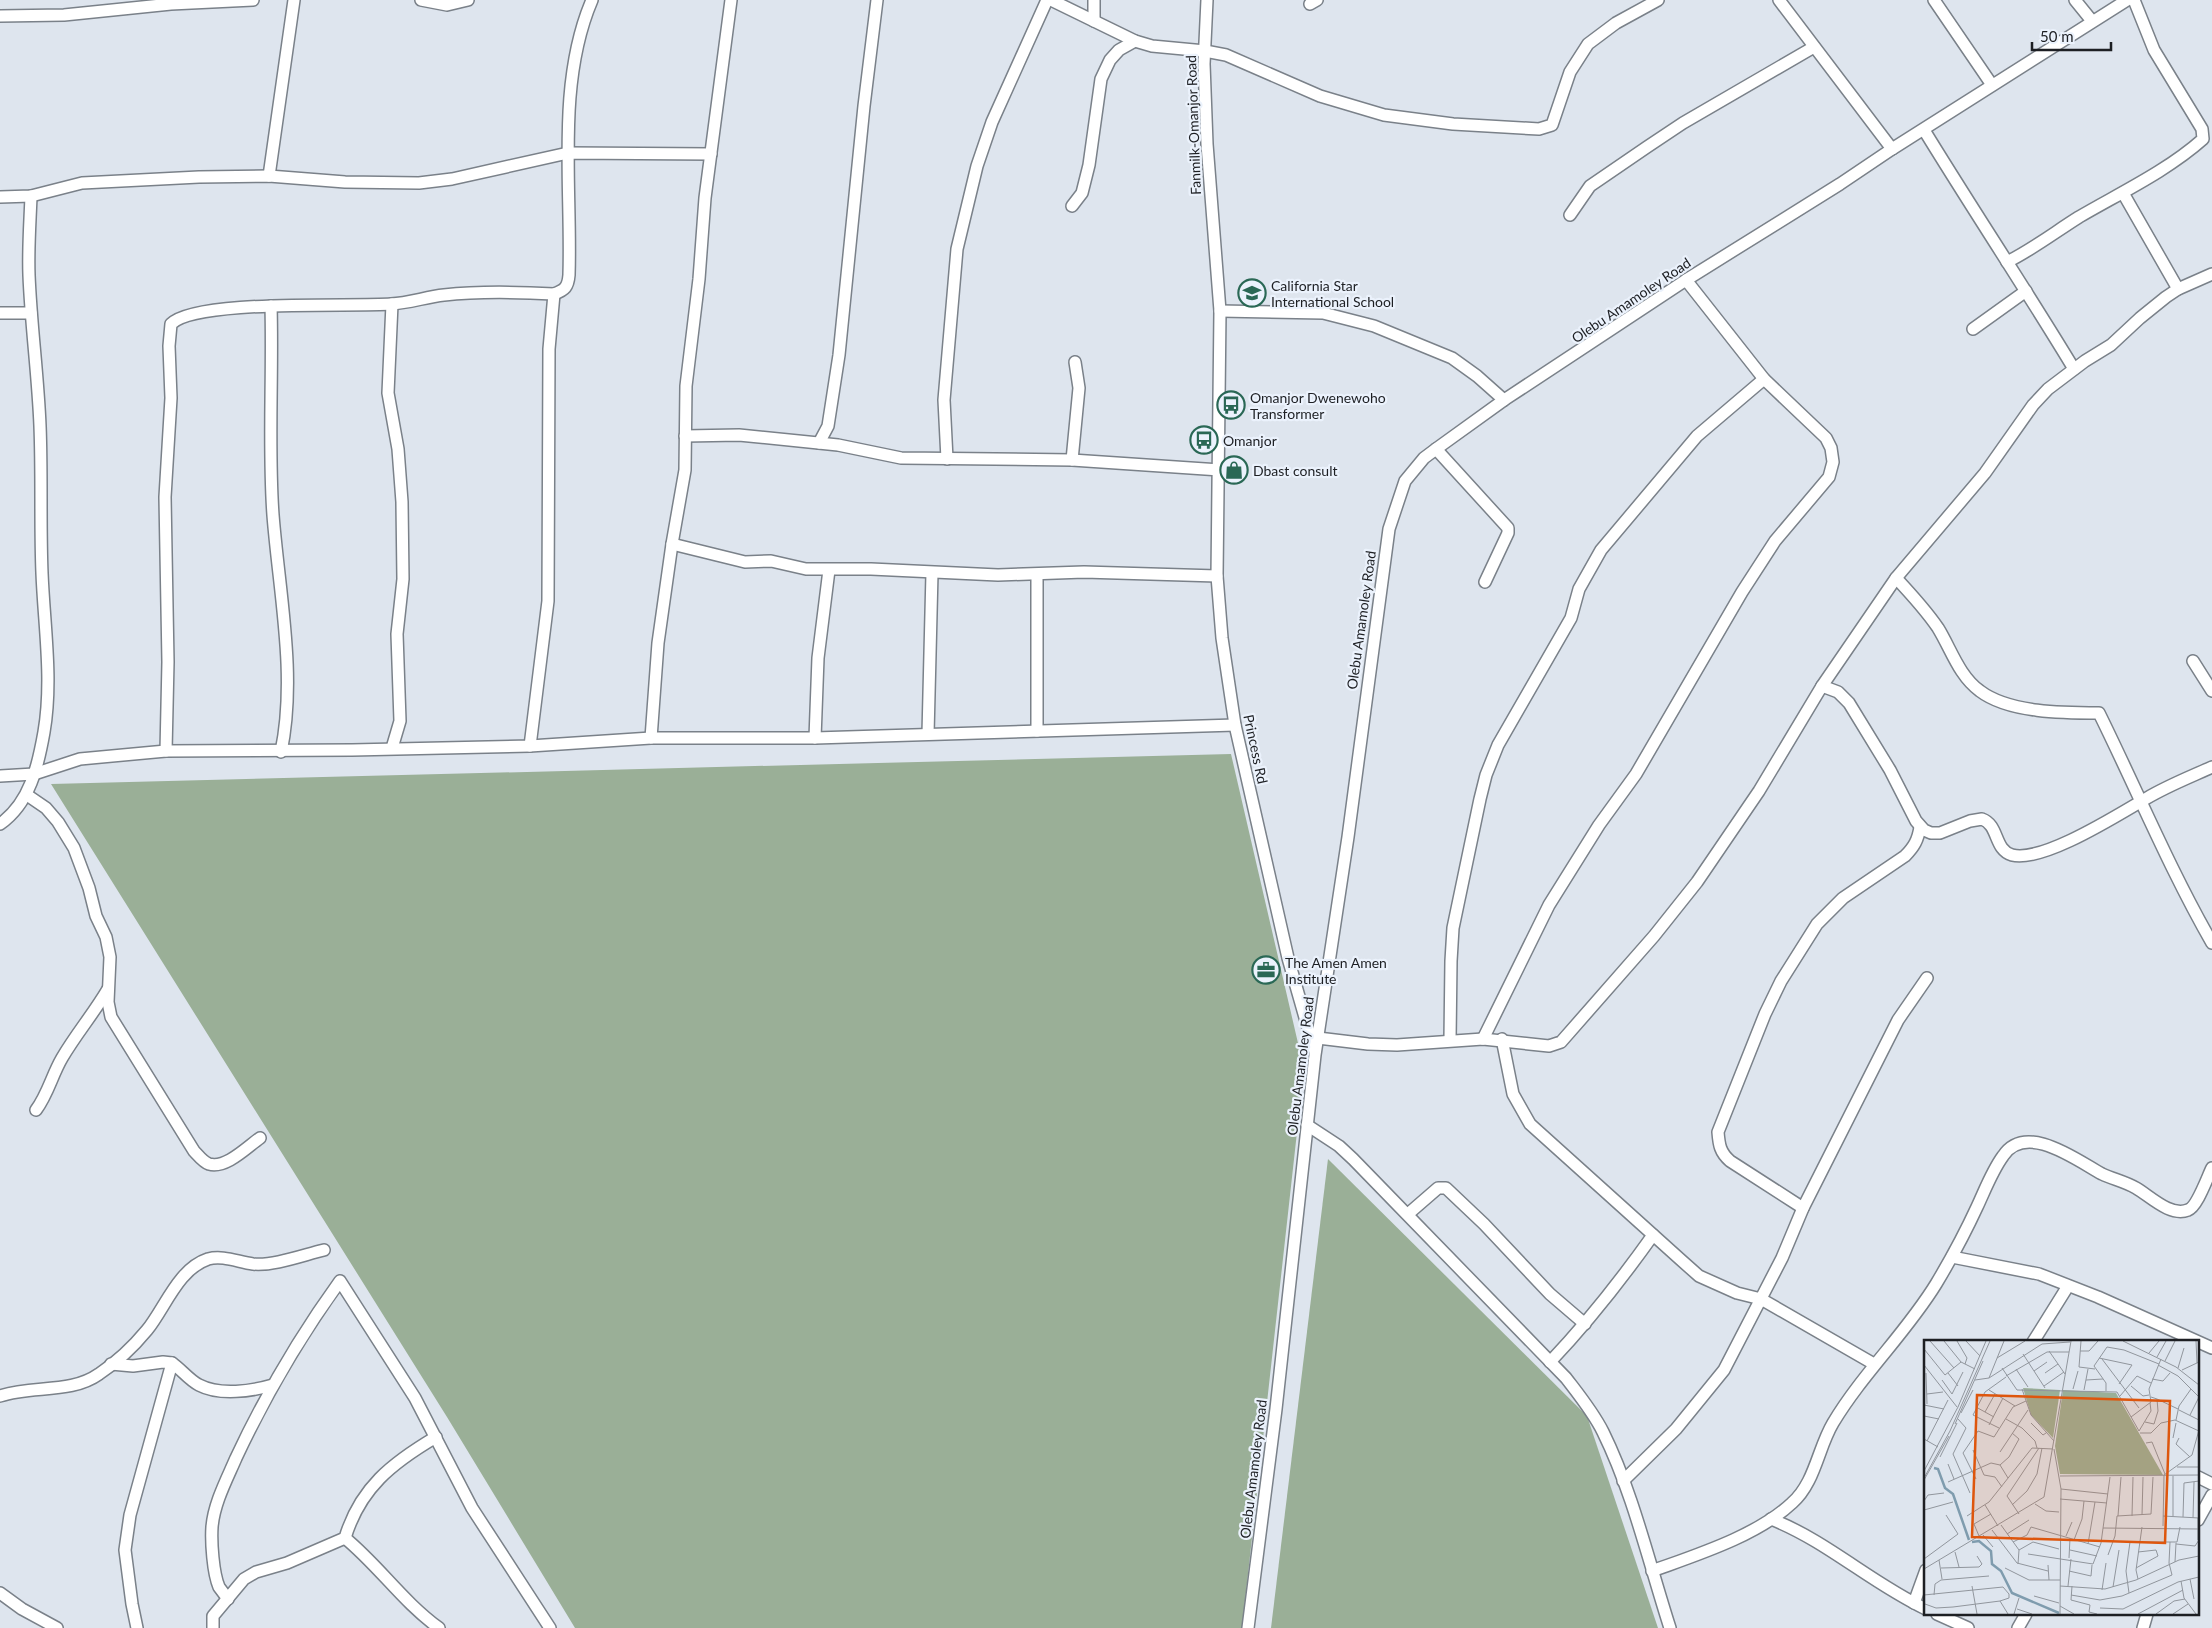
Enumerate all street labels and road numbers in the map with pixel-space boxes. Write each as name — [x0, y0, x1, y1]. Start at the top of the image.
street label: Fanmilk-Omanjor Road — [1182, 55, 1204, 195]
street label: Olebu Amamoley Road — [1568, 254, 1694, 346]
street label: Olebu Amamoley Road — [1343, 550, 1379, 690]
street label: Princess Rd — [1240, 713, 1272, 785]
street label: Olebu Amamoley Road — [1283, 996, 1317, 1136]
street label: Olebu Amamoley Road — [1236, 1399, 1270, 1539]

